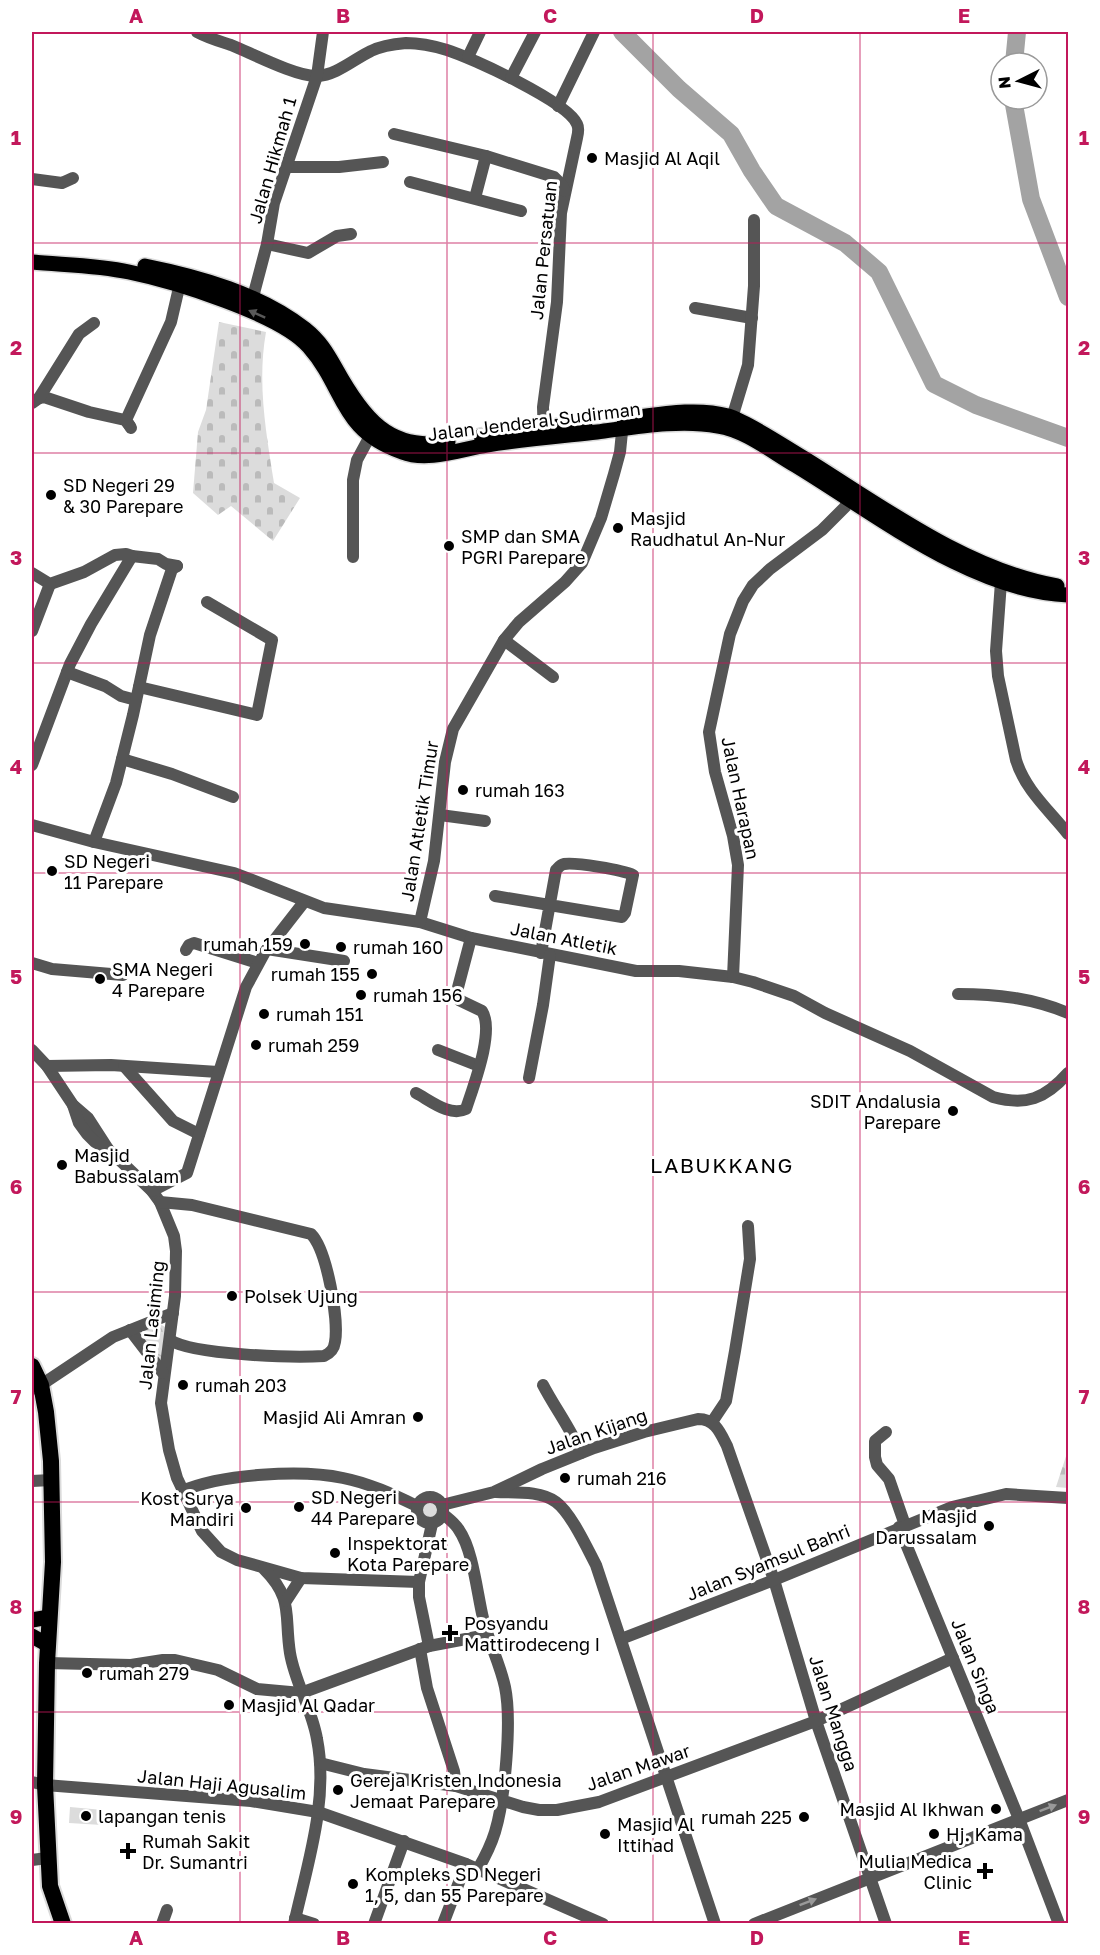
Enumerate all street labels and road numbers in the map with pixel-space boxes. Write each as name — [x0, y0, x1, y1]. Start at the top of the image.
street label: Jalan Hikmah 1 — [243, 94, 301, 226]
street label: Jalan Persatuan — [525, 179, 561, 321]
street label: Jalan Jenderal Sudirman — [426, 397, 642, 445]
street label: Jalan Harapan — [717, 735, 765, 861]
street label: Jalan Atletik Timur — [395, 739, 443, 903]
street label: Jalan Atletik — [509, 917, 619, 959]
street label: Jalan Lasiming — [133, 1259, 169, 1391]
street label: Jalan Kijang — [542, 1403, 650, 1459]
street label: Jalan Syamsul Bahri — [683, 1519, 853, 1605]
street label: Jalan Singa — [947, 1615, 1005, 1717]
street label: Jalan Mangga — [805, 1652, 863, 1774]
street label: Jalan Mawar — [583, 1739, 693, 1795]
street label: Jalan Haji Agusalim — [136, 1764, 308, 1804]

